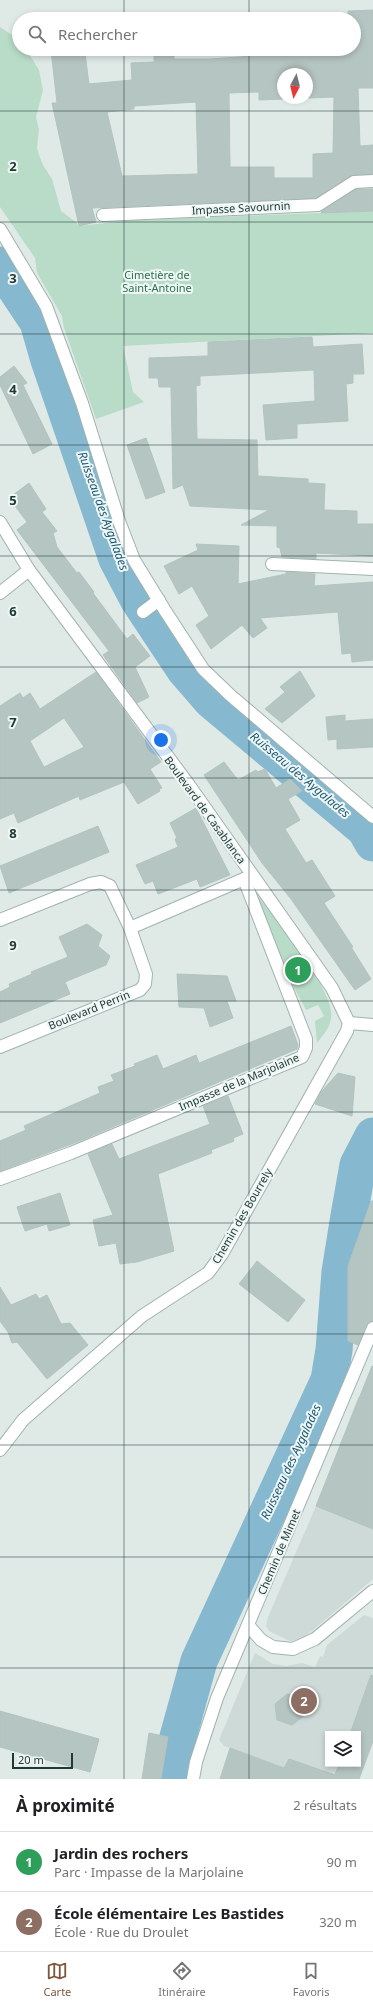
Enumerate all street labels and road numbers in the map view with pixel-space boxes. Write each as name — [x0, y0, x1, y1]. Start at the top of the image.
street label: Impasse Savournin — [191, 197, 291, 218]
street label: Boulevard de Casablanca — [161, 753, 250, 867]
street label: Boulevard Perrin — [46, 986, 132, 1033]
street label: Impasse de la Marjolaine — [176, 1049, 301, 1114]
street label: Chemin des Bourrely — [208, 1165, 275, 1266]
street label: Chemin de Mimet — [254, 1507, 303, 1597]

